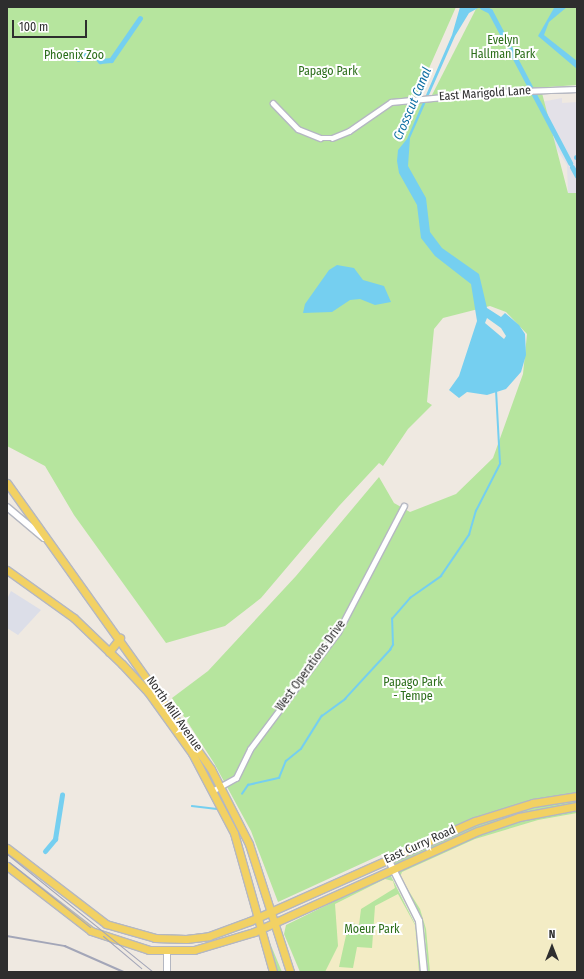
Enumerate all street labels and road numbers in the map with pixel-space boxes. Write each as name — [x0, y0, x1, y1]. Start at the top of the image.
street label: East Marigold Lane — [438, 84, 532, 104]
street label: West Operations Drive — [273, 618, 349, 714]
street label: North Mill Avenue — [143, 674, 205, 754]
street label: East Curry Road — [382, 823, 458, 867]

